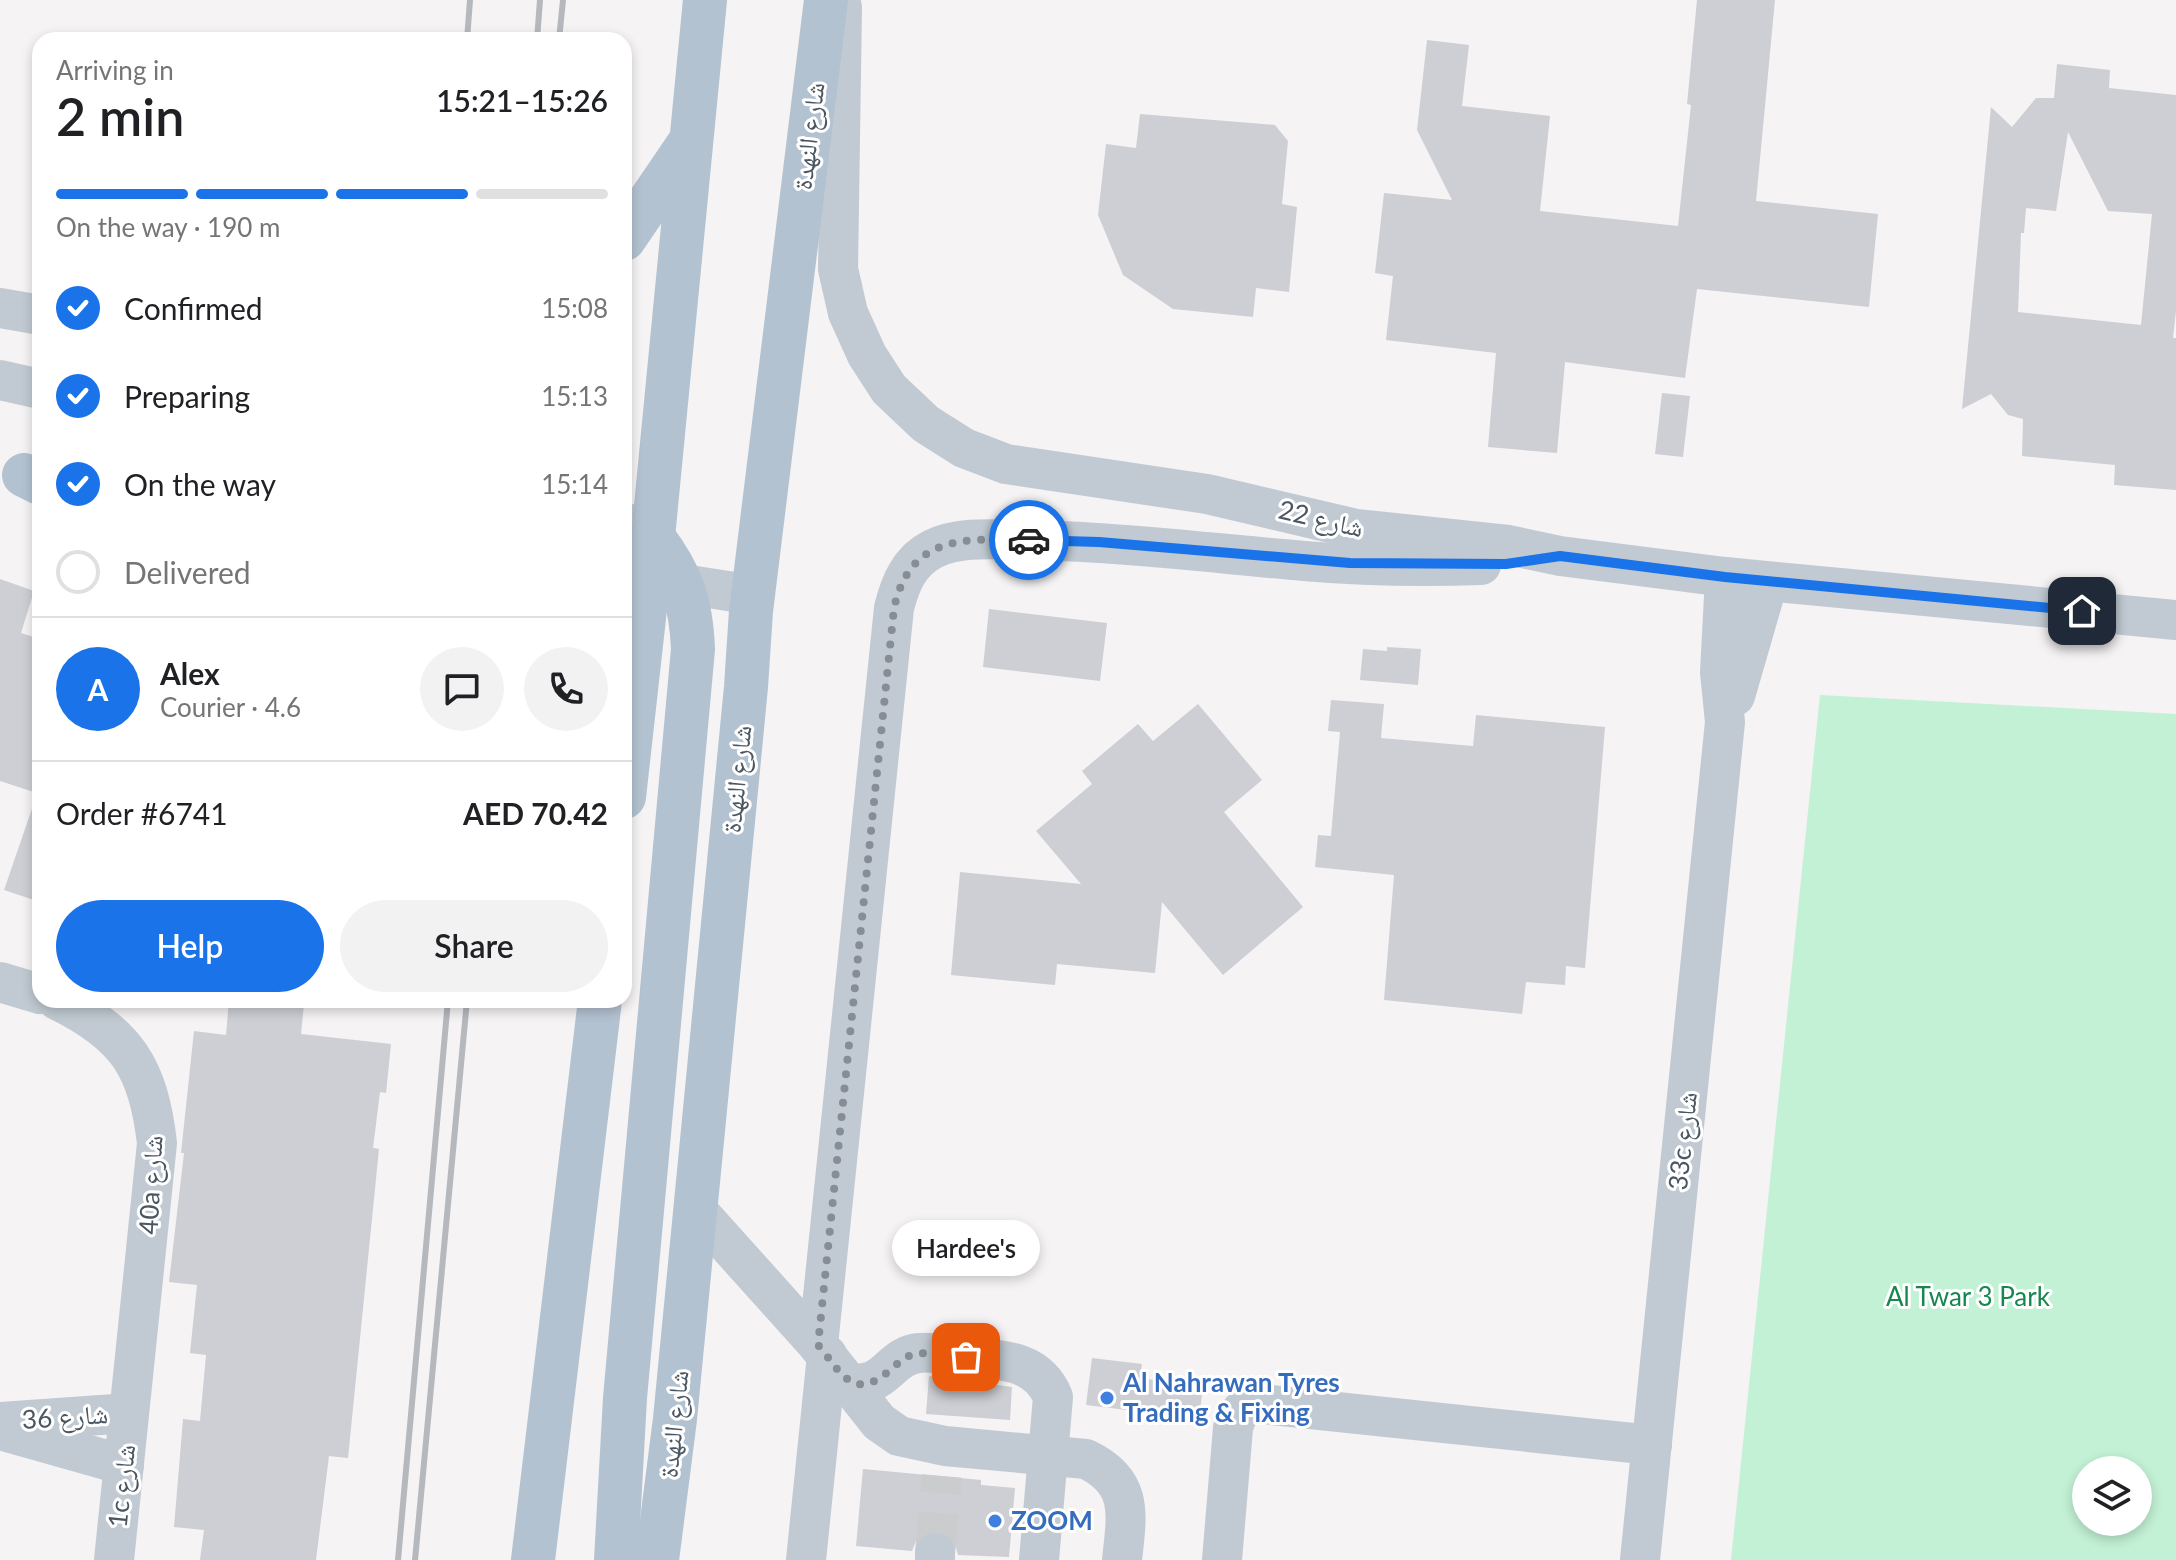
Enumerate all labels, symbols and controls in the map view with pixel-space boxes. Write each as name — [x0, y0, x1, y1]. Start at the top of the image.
text: Arriving in — [56, 54, 174, 86]
street label: شارع النهدة — [786, 80, 831, 192]
text: 15:21–15:26 — [436, 82, 608, 118]
text: 2 min — [56, 85, 184, 147]
text: On the way · 190 m — [56, 211, 280, 243]
icon: check — [56, 286, 100, 330]
text: Confirmed — [124, 290, 263, 326]
text: 15:08 — [541, 292, 608, 324]
icon: check — [56, 374, 100, 418]
text: Preparing — [124, 378, 250, 414]
text: 15:13 — [541, 380, 608, 412]
icon: check — [56, 462, 100, 506]
text: On the way — [124, 466, 276, 502]
text: 15:14 — [541, 468, 608, 500]
street label: شارع 22 — [1275, 493, 1367, 544]
courier — [989, 500, 1069, 580]
icon: car — [1007, 518, 1051, 562]
text: Delivered — [124, 554, 251, 590]
pin — [2048, 577, 2116, 645]
icon: home — [2060, 589, 2104, 633]
button: chat — [420, 647, 504, 731]
button: phone — [524, 647, 608, 731]
text: Alex — [160, 655, 220, 691]
text: A — [88, 671, 108, 707]
text: Courier · 4.6 — [160, 691, 301, 723]
street label: شارع النهدة — [714, 723, 759, 834]
text: Order #6741 — [56, 795, 228, 831]
text: AED 70.42 — [463, 795, 608, 831]
button: Help — [56, 900, 324, 992]
button: Share — [340, 900, 608, 992]
street label: 33c شارع — [1661, 1090, 1704, 1192]
street label: 40a شارع — [131, 1135, 170, 1235]
callout: Hardee's — [892, 1221, 1040, 1277]
text: Hardee's — [916, 1232, 1016, 1264]
park label: Al Twar 3 Park — [1886, 1280, 2051, 1312]
pin — [932, 1323, 1000, 1391]
icon: bag — [944, 1335, 988, 1379]
place label: Al Nahrawan Tyres Trading & Fixing — [1122, 1366, 1340, 1428]
street label: شارع النهدة — [651, 1368, 696, 1479]
marker: Al Nahrawan Tyres Trading & Fixing — [1098, 1389, 1116, 1407]
street label: شارع 36 — [21, 1397, 109, 1436]
street label: 1c شارع — [101, 1443, 142, 1529]
map controls — [2072, 1456, 2152, 1536]
button: layers — [2072, 1456, 2152, 1536]
place label: ZOOM — [1011, 1504, 1093, 1536]
marker: ZOOM — [986, 1512, 1004, 1530]

